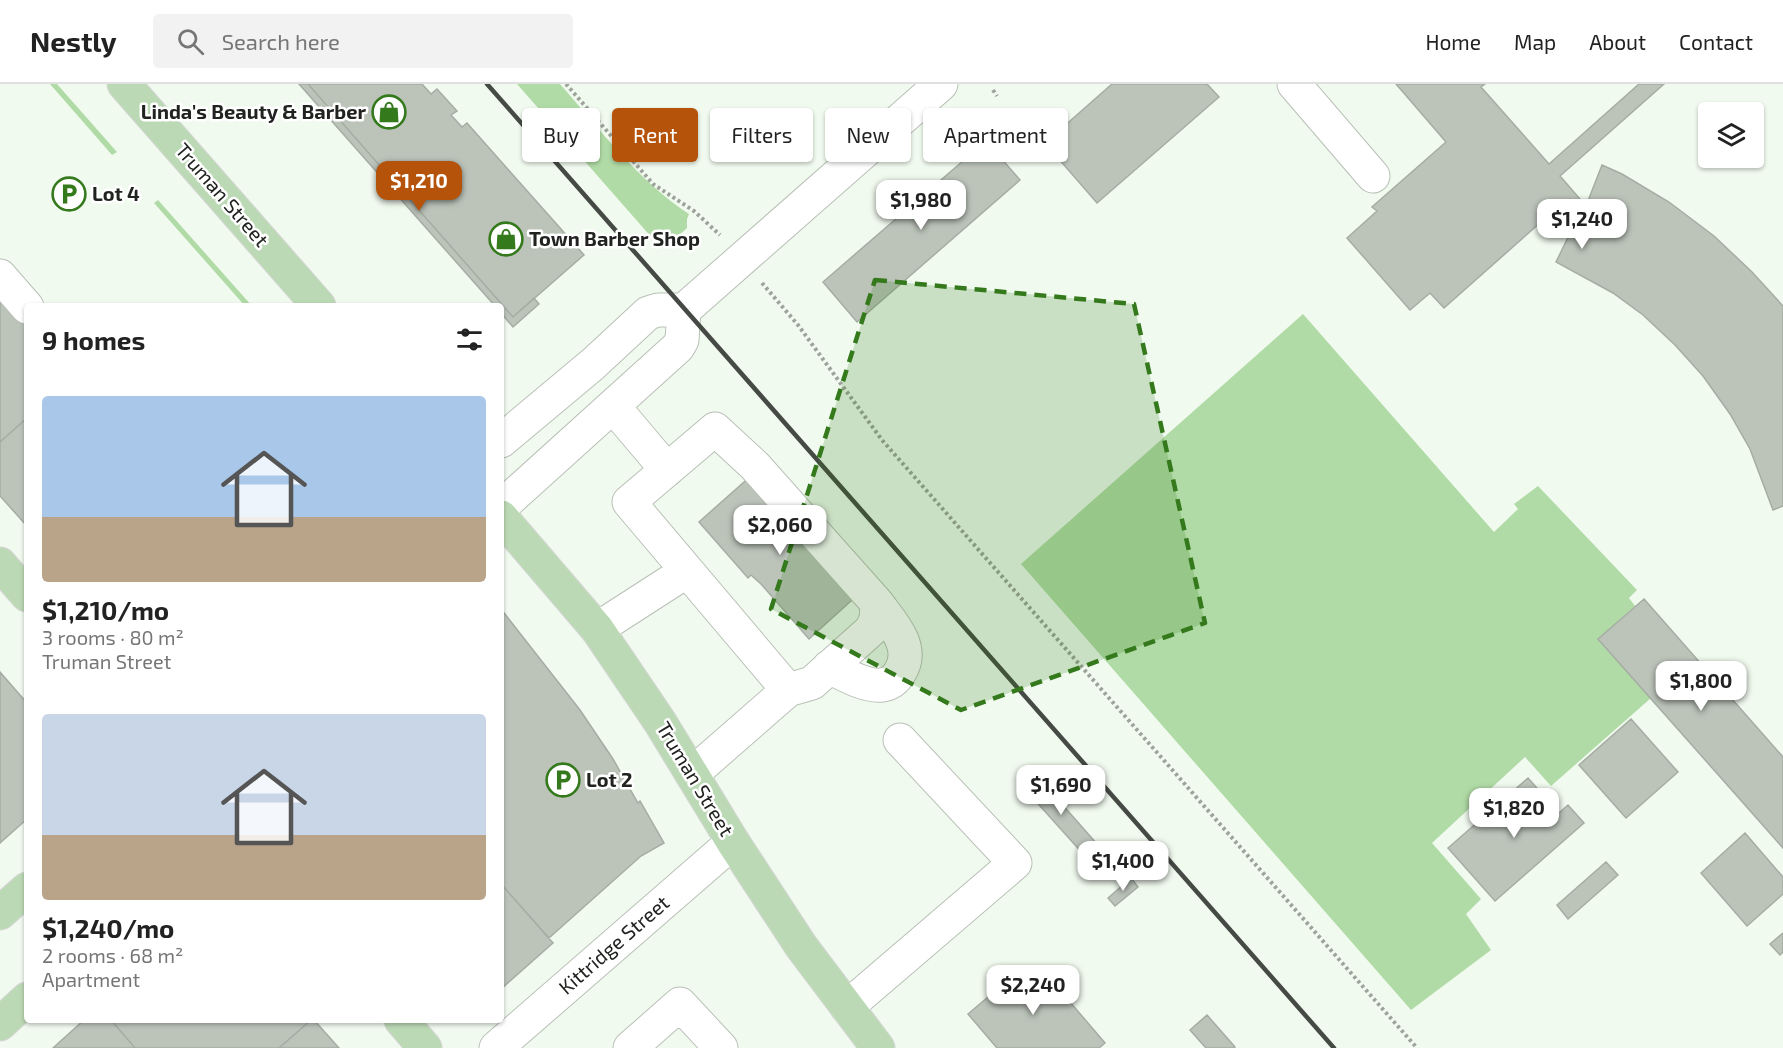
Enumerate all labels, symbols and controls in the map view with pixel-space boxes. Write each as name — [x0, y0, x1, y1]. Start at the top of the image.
search box — [153, 14, 573, 68]
text: Nestly — [30, 24, 117, 58]
icon: search — [174, 25, 207, 58]
text: Search here — [222, 28, 340, 54]
text: Home — [1425, 29, 1481, 54]
text: Map — [1514, 29, 1556, 54]
text: About — [1589, 29, 1646, 54]
text: Contact — [1679, 29, 1753, 54]
shop icon: Linda's Beauty & Barber — [371, 94, 407, 130]
place label: Linda's Beauty & Barber — [141, 99, 366, 124]
map controls — [1698, 102, 1764, 168]
button: layers — [1698, 102, 1764, 168]
chip: Buy — [522, 108, 600, 162]
chip: Rent — [612, 108, 698, 162]
chip: Filters — [710, 108, 813, 162]
chip: New — [825, 108, 911, 162]
chip: Apartment — [923, 108, 1068, 162]
street label: Truman Street — [171, 138, 274, 251]
pin: $1,210 — [370, 161, 468, 212]
text: $1,210 — [390, 168, 448, 192]
parking icon: Lot 4 — [51, 176, 87, 212]
pin: $1,980 — [872, 180, 970, 231]
place label: Lot 4 — [92, 181, 140, 205]
text: $1,980 — [890, 187, 952, 211]
pin: $1,240 — [1533, 199, 1631, 250]
text: $1,240 — [1551, 206, 1613, 230]
shop icon: Town Barber Shop — [488, 221, 524, 257]
place label: Town Barber Shop — [529, 226, 700, 250]
icon: filters — [453, 323, 486, 356]
text: 9 homes — [42, 324, 145, 355]
icon: home — [210, 435, 318, 543]
pin: $2,060 — [731, 505, 829, 556]
text: $2,060 — [747, 512, 813, 536]
text: $1,210/mo — [42, 594, 169, 625]
text: 3 rooms · 80 m² — [42, 625, 184, 649]
text: Truman Street — [42, 649, 171, 673]
pin: $1,800 — [1652, 661, 1750, 712]
text: $1,800 — [1670, 668, 1732, 692]
street label: Truman Street — [652, 717, 740, 840]
icon: home — [210, 753, 318, 861]
parking icon: Lot 2 — [545, 762, 581, 798]
pin: $1,690 — [1012, 765, 1110, 816]
place label: Lot 2 — [586, 767, 633, 791]
text: $1,690 — [1030, 772, 1092, 796]
pin: $1,820 — [1465, 788, 1563, 839]
text: $1,820 — [1483, 795, 1545, 819]
pin: $1,400 — [1074, 841, 1172, 892]
text: $1,400 — [1092, 848, 1154, 872]
street label: Kittridge Street — [553, 890, 674, 999]
text: $1,240/mo — [42, 912, 174, 943]
text: 2 rooms · 68 m² — [42, 943, 183, 967]
pin: $2,240 — [984, 965, 1082, 1016]
text: Apartment — [42, 967, 140, 991]
text: $2,240 — [1000, 972, 1066, 996]

